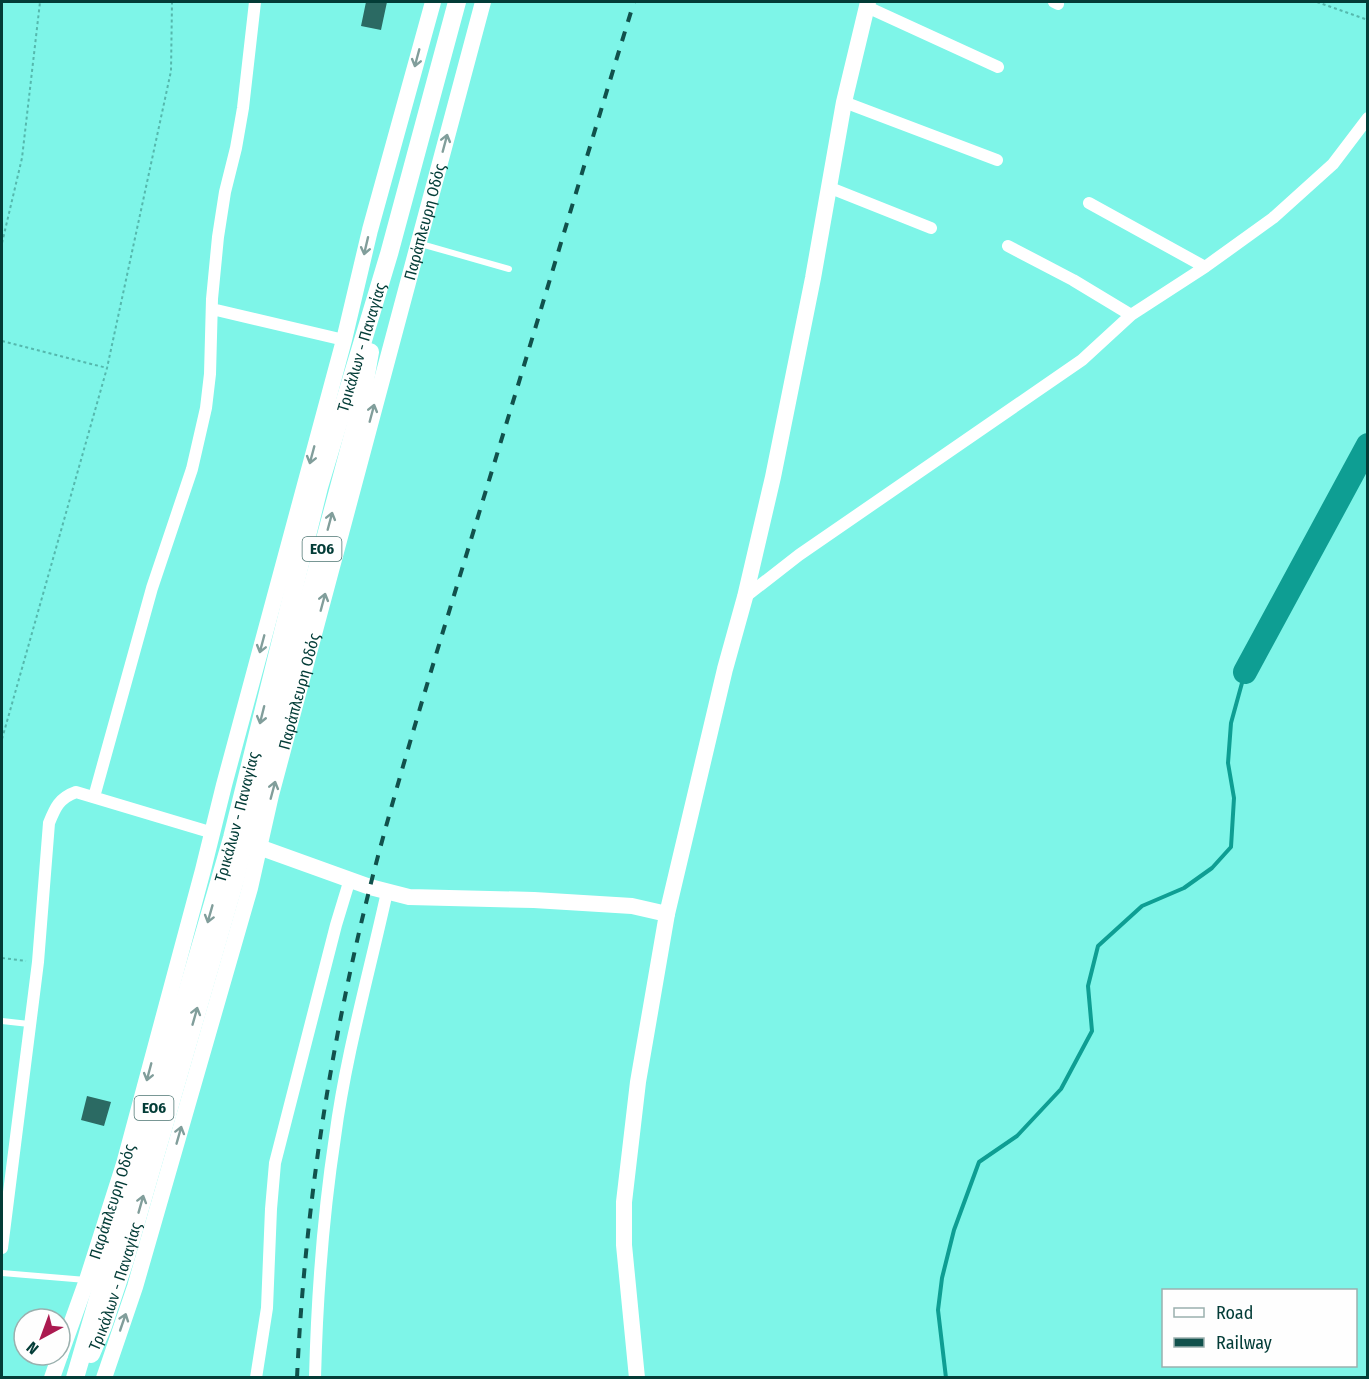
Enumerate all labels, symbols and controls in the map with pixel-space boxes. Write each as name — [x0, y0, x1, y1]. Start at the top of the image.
one-way arrow — [411, 48, 423, 67]
one-way arrow — [439, 134, 451, 153]
street label: Παράπλευρη Οδός — [400, 161, 449, 282]
one-way arrow — [360, 236, 372, 255]
street label: Τρικάλων - Παναγίας — [333, 280, 389, 414]
one-way arrow — [367, 404, 379, 423]
one-way arrow — [306, 445, 318, 464]
one-way arrow — [324, 512, 336, 531]
road number: ΕΟ6 — [302, 537, 342, 561]
one-way arrow — [317, 592, 329, 611]
street label: Παράπλευρη Οδός — [274, 631, 323, 752]
one-way arrow — [256, 634, 267, 653]
one-way arrow — [256, 706, 268, 725]
street label: Τρικάλων - Παναγίας — [210, 750, 263, 884]
one-way arrow — [267, 781, 279, 800]
one-way arrow — [204, 904, 215, 923]
one-way arrow — [190, 1007, 201, 1026]
one-way arrow — [142, 1062, 154, 1081]
road number: ΕΟ6 — [134, 1096, 174, 1120]
one-way arrow — [173, 1126, 185, 1145]
street label: Παράπλευρη Οδός — [85, 1142, 139, 1262]
one-way arrow — [136, 1194, 147, 1213]
street label: Τρικάλων - Παναγίας — [84, 1220, 145, 1353]
legend — [1162, 1289, 1357, 1367]
text: Road — [1216, 1302, 1253, 1324]
north arrow — [12, 1307, 72, 1367]
one-way arrow — [118, 1313, 129, 1332]
text: Railway — [1216, 1332, 1272, 1354]
text: N — [23, 1338, 42, 1358]

